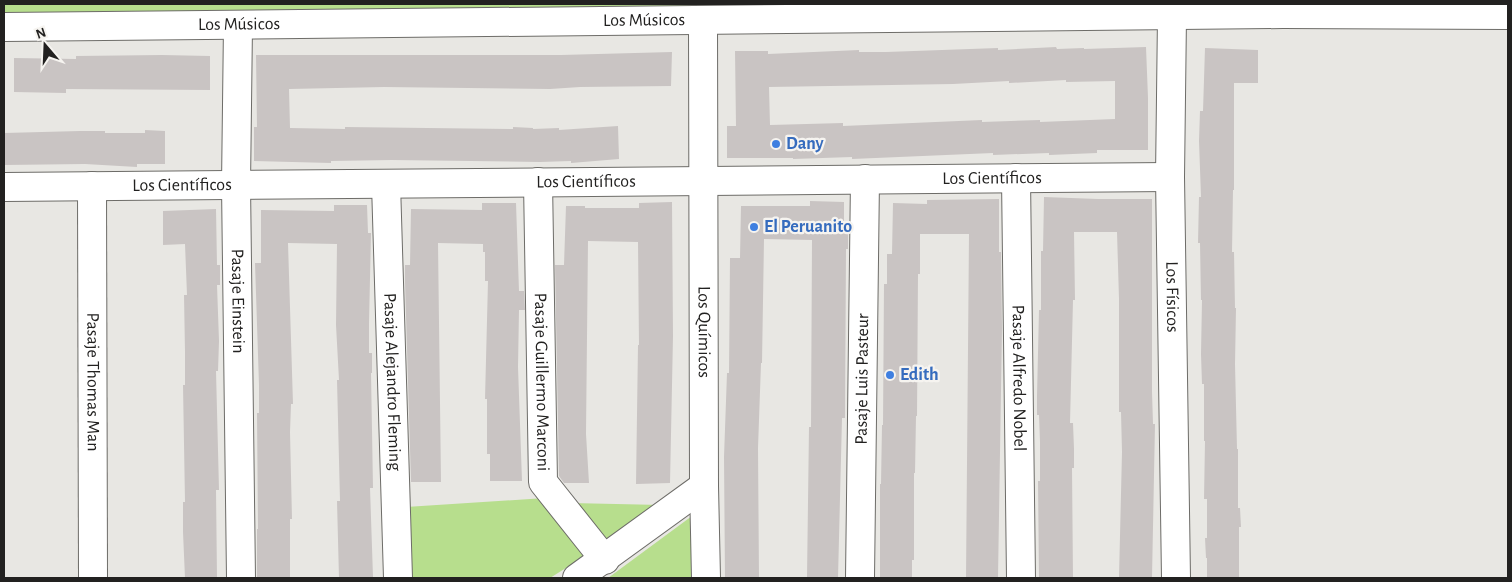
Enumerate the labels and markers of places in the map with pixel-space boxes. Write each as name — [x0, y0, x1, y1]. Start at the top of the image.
place label: Dany — [786, 135, 825, 153]
marker: Dany — [770, 138, 782, 150]
place label: El Peruanito — [764, 218, 852, 236]
marker: El Peruanito — [748, 221, 760, 233]
place label: Edith — [900, 366, 939, 384]
marker: Edith — [884, 369, 896, 381]

